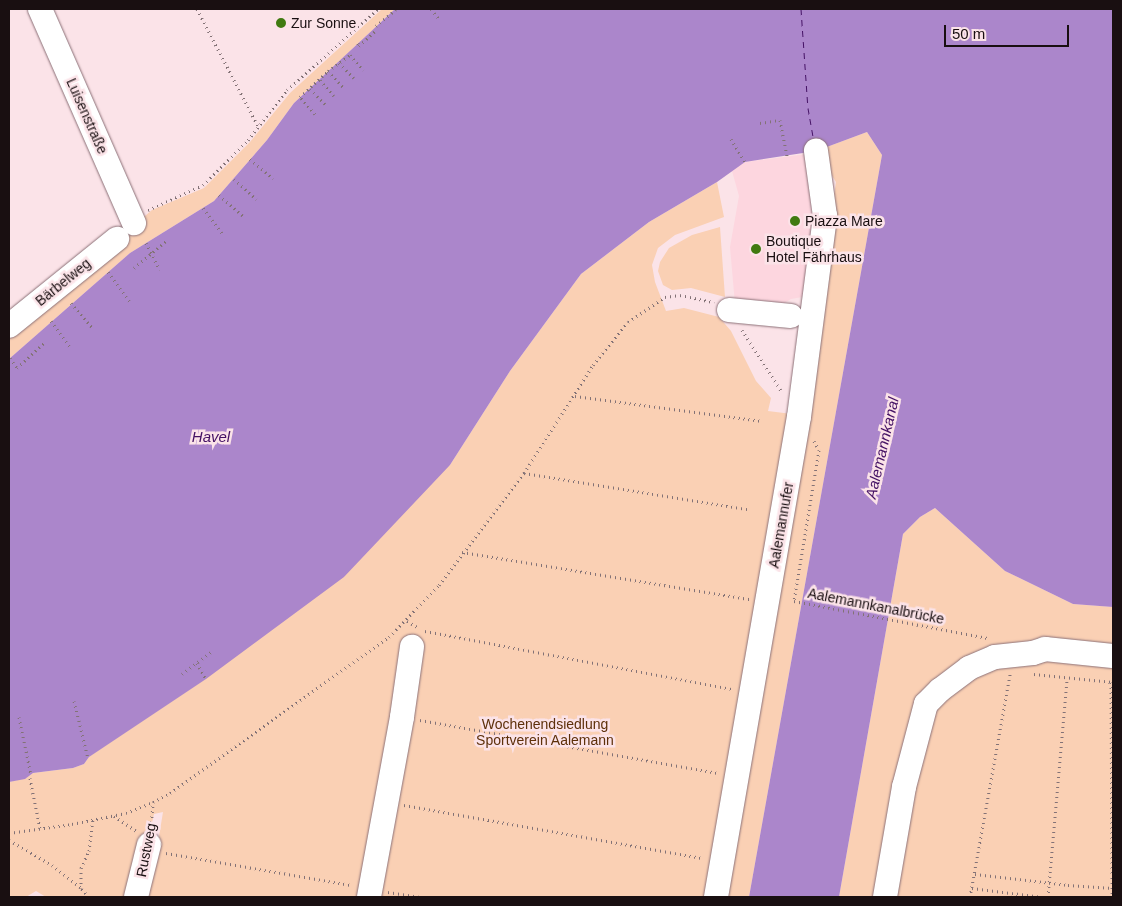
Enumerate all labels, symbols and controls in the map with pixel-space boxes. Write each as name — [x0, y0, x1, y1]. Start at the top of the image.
place label: Zur Sonne — [291, 15, 356, 31]
scale bar — [947, 15, 1072, 47]
marker: Zur Sonne — [275, 17, 287, 29]
text: 50 m — [952, 25, 985, 42]
street label: Luisenstraße — [63, 76, 111, 156]
place label: Piazza Mare — [805, 213, 883, 229]
marker: Piazza Mare — [789, 215, 801, 227]
place label: Boutique Hotel Fährhaus — [766, 233, 862, 266]
marker: Boutique Hotel Fährhaus — [750, 243, 762, 255]
street label: Bärbelweg — [32, 255, 94, 309]
water label: Aalemannkanal — [862, 396, 902, 500]
water label: Havel — [192, 428, 230, 446]
street label: Aalemannufer — [765, 481, 797, 569]
street label: Aalemannkanalbrücke — [806, 585, 946, 627]
park label: Wochenendsiedlung Sportverein Aalemann — [476, 716, 614, 749]
street label: Rustweg — [133, 822, 159, 878]

